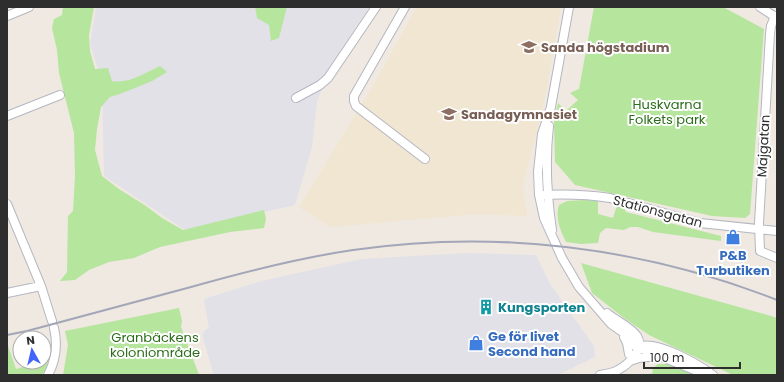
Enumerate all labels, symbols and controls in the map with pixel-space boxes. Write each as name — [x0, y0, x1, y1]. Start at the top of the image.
school or university icon: Sanda högstadium — [520, 38, 538, 56]
place label: Sanda högstadium — [541, 38, 670, 57]
park label: Huskvarna Folkets park — [629, 95, 706, 129]
school or university icon: Sandagymnasiet — [440, 105, 458, 123]
place label: Sandagymnasiet — [461, 105, 577, 124]
street label: Majgatan — [752, 114, 775, 178]
street label: Stationsgatan — [611, 190, 705, 233]
shop icon: P&B Turbutiken — [724, 228, 742, 246]
place label: P&B Turbutiken — [696, 246, 770, 280]
building icon: Kungsporten — [477, 298, 495, 316]
place label: Kungsporten — [498, 298, 586, 317]
place label: Ge för livet Second hand — [488, 327, 576, 361]
park label: Granbäckens koloniområde — [110, 328, 200, 362]
north arrow — [12, 330, 52, 370]
text: N — [25, 332, 36, 349]
shop icon: Ge för livet Second hand — [467, 334, 485, 352]
scale bar — [644, 344, 740, 370]
text: 100 m — [650, 349, 684, 366]

